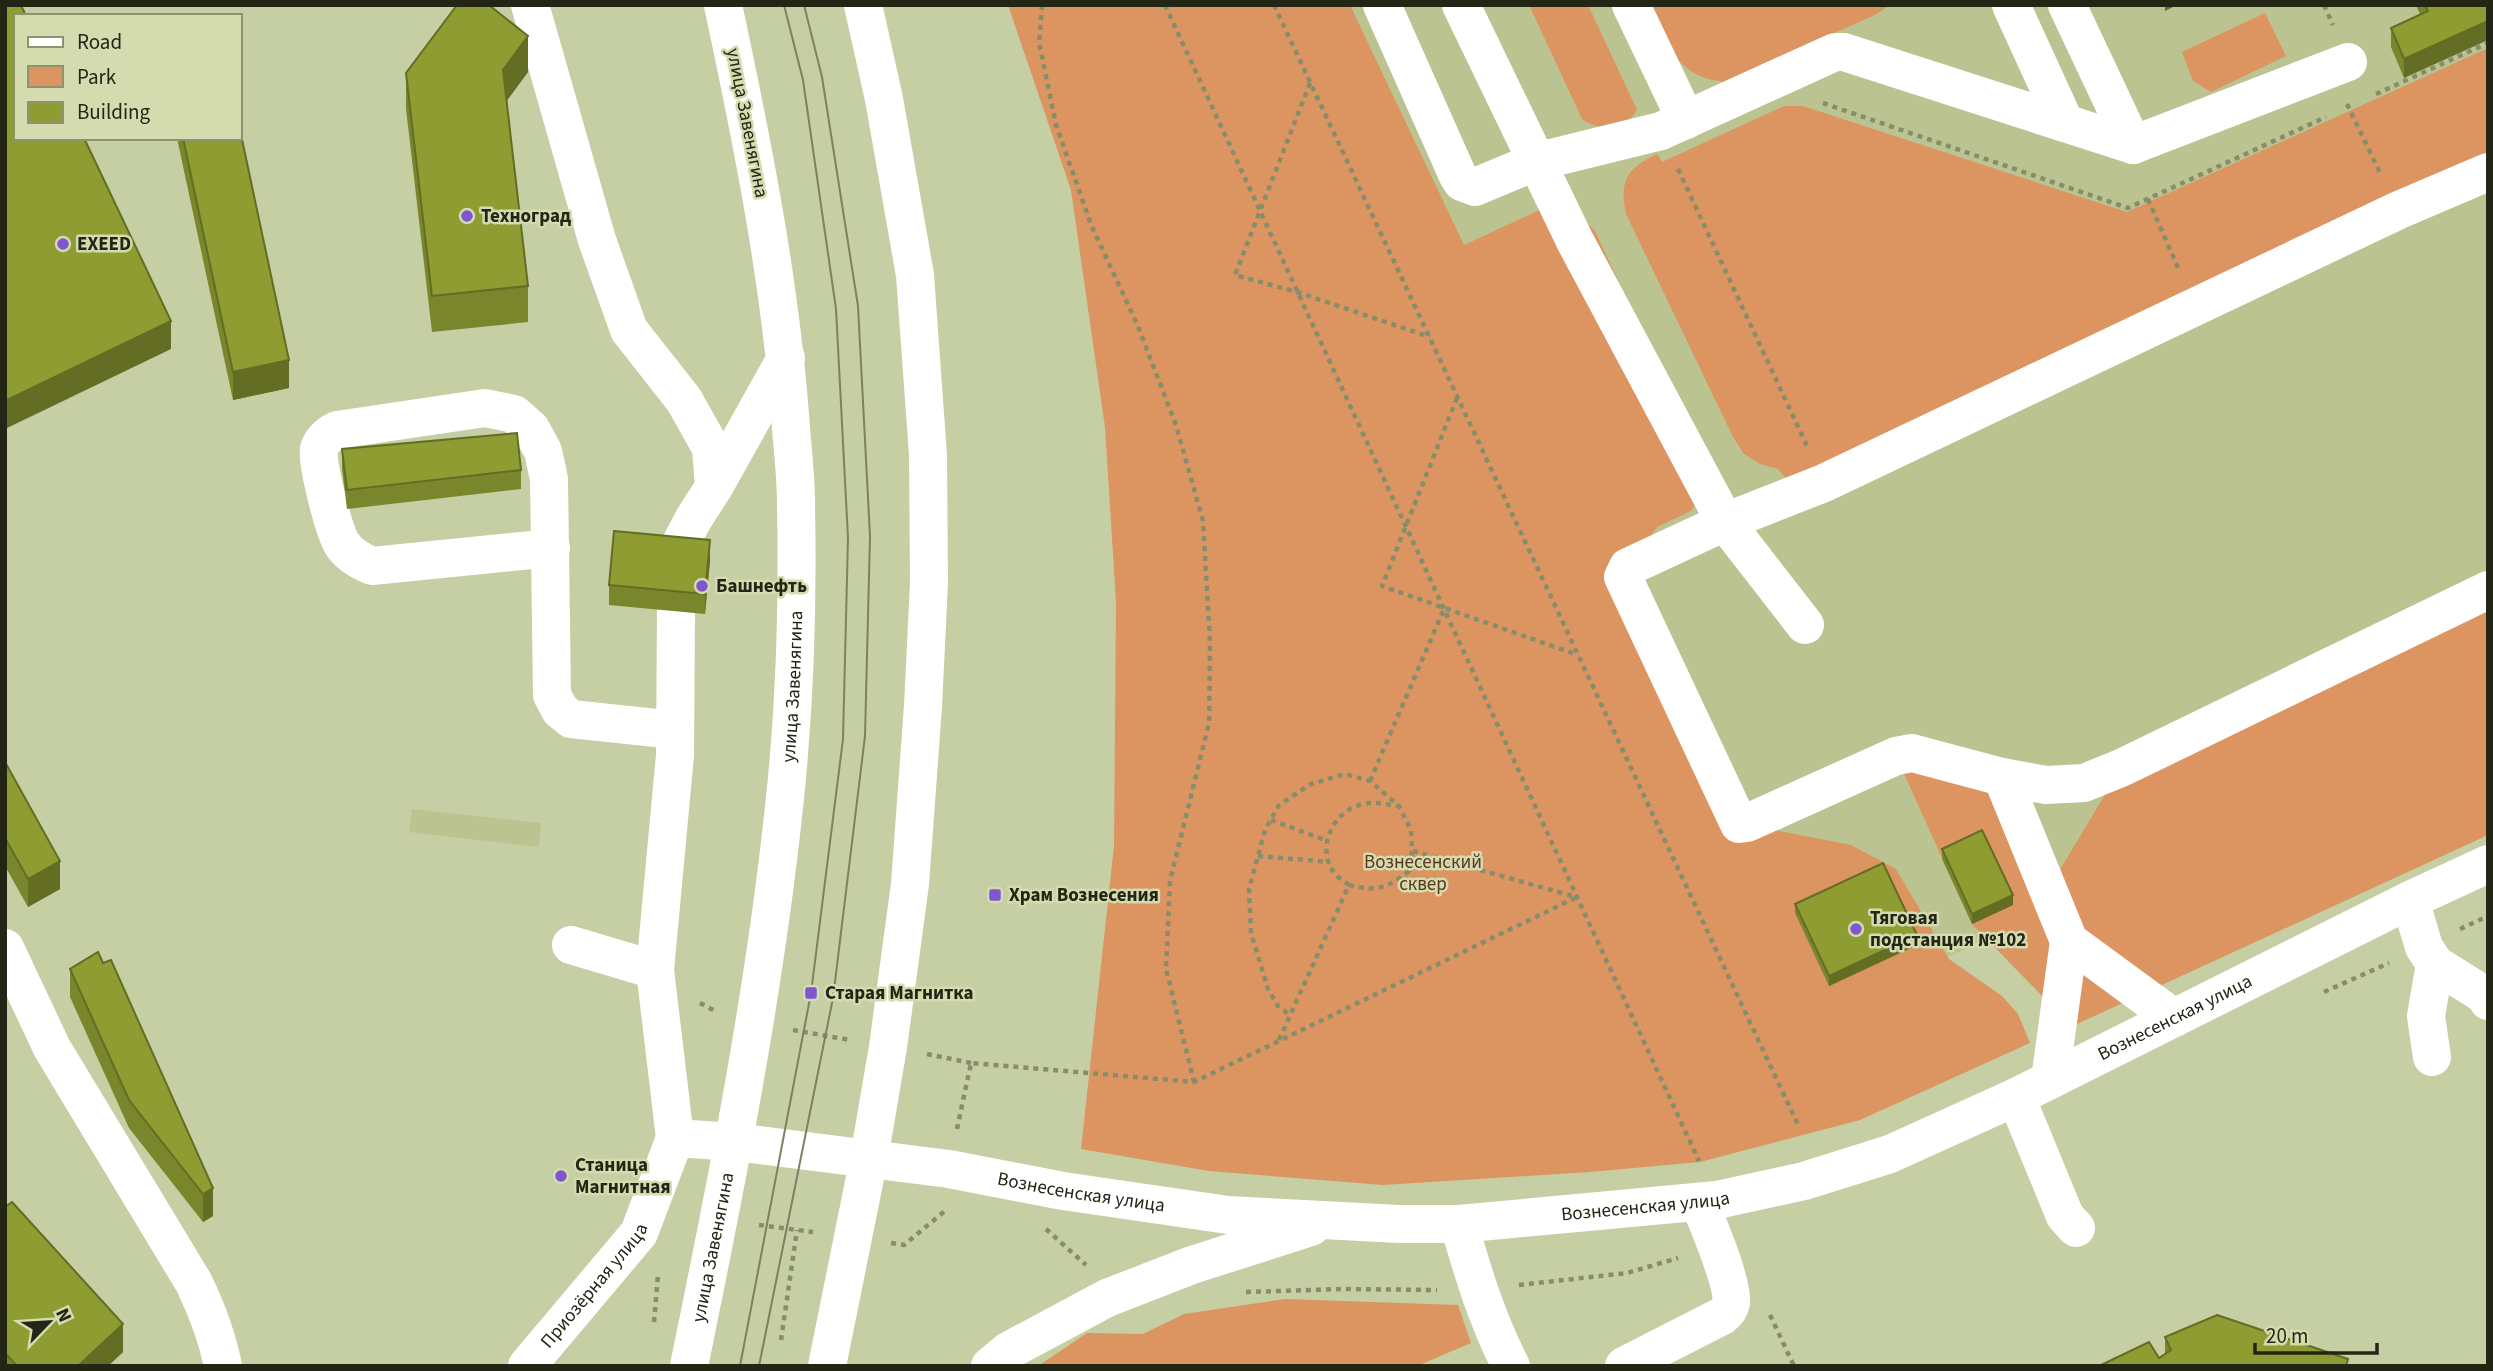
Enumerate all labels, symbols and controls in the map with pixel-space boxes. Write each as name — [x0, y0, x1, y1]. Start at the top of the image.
legend — [14, 14, 242, 140]
text: Road — [77, 27, 122, 57]
street label: улица Завенягина — [719, 46, 775, 200]
text: Park — [77, 62, 117, 92]
text: Building — [77, 97, 151, 127]
place label: Техноград — [481, 203, 571, 230]
marker: Техноград — [459, 208, 475, 224]
place label: EXEED — [77, 231, 131, 258]
marker: EXEED — [55, 236, 71, 252]
place label: Башнефть — [716, 573, 807, 600]
marker: Башнефть — [694, 578, 710, 594]
street label: улица Завенягина — [775, 610, 810, 764]
park label: Вознесенский cквер — [1364, 849, 1482, 898]
place label: Храм Вознесения — [1009, 882, 1159, 909]
marker: Храм Вознесения — [987, 887, 1003, 903]
place label: Тяговая подстанция №102 — [1870, 905, 2026, 954]
marker: Тяговая подстанция №102 — [1848, 921, 1864, 937]
street label: Вознесенская улица — [2093, 968, 2257, 1067]
place label: Старая Магнитка — [825, 980, 974, 1007]
marker: Старая Магнитка — [803, 985, 819, 1001]
place label: Станица Магнитная — [575, 1152, 671, 1201]
street label: Вознесенская улица — [995, 1165, 1167, 1219]
marker: Станица Магнитная — [553, 1168, 569, 1184]
street label: улица Завенягина — [685, 1170, 741, 1325]
street label: Вознесенская улица — [1560, 1184, 1732, 1228]
street label: Приозёрная улица — [534, 1220, 655, 1354]
north arrow — [14, 1287, 84, 1357]
text: N — [48, 1304, 78, 1327]
scale bar — [2255, 1312, 2378, 1356]
text: 20 m — [2266, 1321, 2308, 1351]

